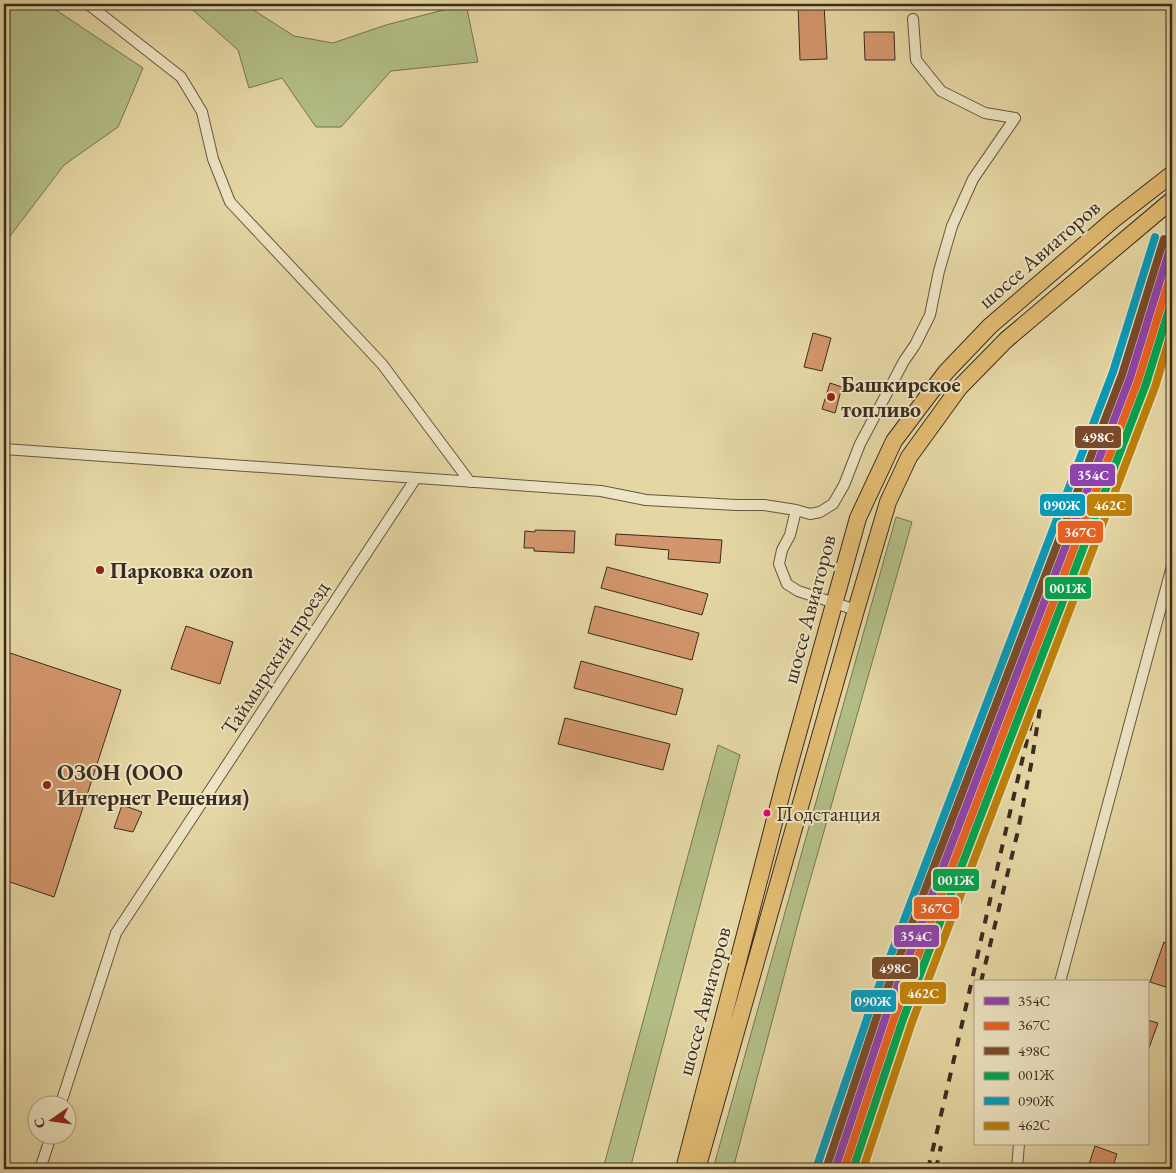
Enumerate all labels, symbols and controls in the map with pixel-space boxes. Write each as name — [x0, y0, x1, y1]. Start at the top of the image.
street label: шоссе Авиаторов — [972, 193, 1106, 315]
place label: Башкирское топливо — [841, 370, 961, 424]
marker: Башкирское топливо — [825, 391, 837, 403]
line badge: 498С — [1074, 425, 1122, 449]
text: 498С — [1082, 428, 1114, 446]
line badge: 354С — [1069, 463, 1116, 487]
text: 354С — [1077, 466, 1109, 484]
line badge: 090Ж — [1039, 493, 1086, 517]
line badge: 462С — [1086, 493, 1133, 517]
text: 090Ж — [1044, 496, 1081, 514]
text: 462С — [1094, 496, 1126, 514]
line badge: 367С — [1057, 520, 1104, 544]
text: 367С — [1064, 523, 1096, 541]
street label: шоссе Авиаторов — [775, 532, 843, 686]
place label: Парковка ozon — [110, 556, 254, 585]
marker: Парковка ozon — [94, 564, 106, 576]
street label: Таймырский проезд — [214, 575, 336, 741]
line badge: 001Ж — [1044, 576, 1092, 600]
text: 001Ж — [1050, 579, 1087, 597]
place label: ОЗОН (ООО Интернет Решения) — [57, 758, 249, 812]
marker: ОЗОН (ООО Интернет Решения) — [41, 779, 53, 791]
place label: Подстанция — [776, 800, 881, 827]
marker: Подстанция — [762, 808, 772, 818]
line badge: 001Ж — [932, 868, 980, 892]
text: 001Ж — [938, 871, 975, 889]
line badge: 367С — [913, 896, 960, 920]
text: 367С — [920, 899, 952, 917]
street label: шоссе Авиаторов — [670, 924, 738, 1078]
line badge: 354С — [893, 924, 940, 948]
text: 354С — [900, 927, 932, 945]
line badge: 498С — [871, 956, 919, 980]
text: 498С — [879, 959, 911, 977]
legend — [974, 980, 1148, 1146]
line badge: 462С — [899, 981, 947, 1005]
text: 462С — [907, 984, 939, 1002]
line badge: 090Ж — [850, 989, 897, 1013]
text: 354С — [1018, 991, 1050, 1010]
text: 090Ж — [855, 992, 892, 1010]
text: 367С — [1018, 1015, 1050, 1034]
text: 498С — [1018, 1041, 1050, 1060]
text: 001Ж — [1018, 1065, 1055, 1084]
text: 090Ж — [1018, 1091, 1055, 1110]
north arrow — [28, 1096, 78, 1146]
text: 462С — [1018, 1115, 1050, 1134]
text: С — [29, 1116, 49, 1130]

